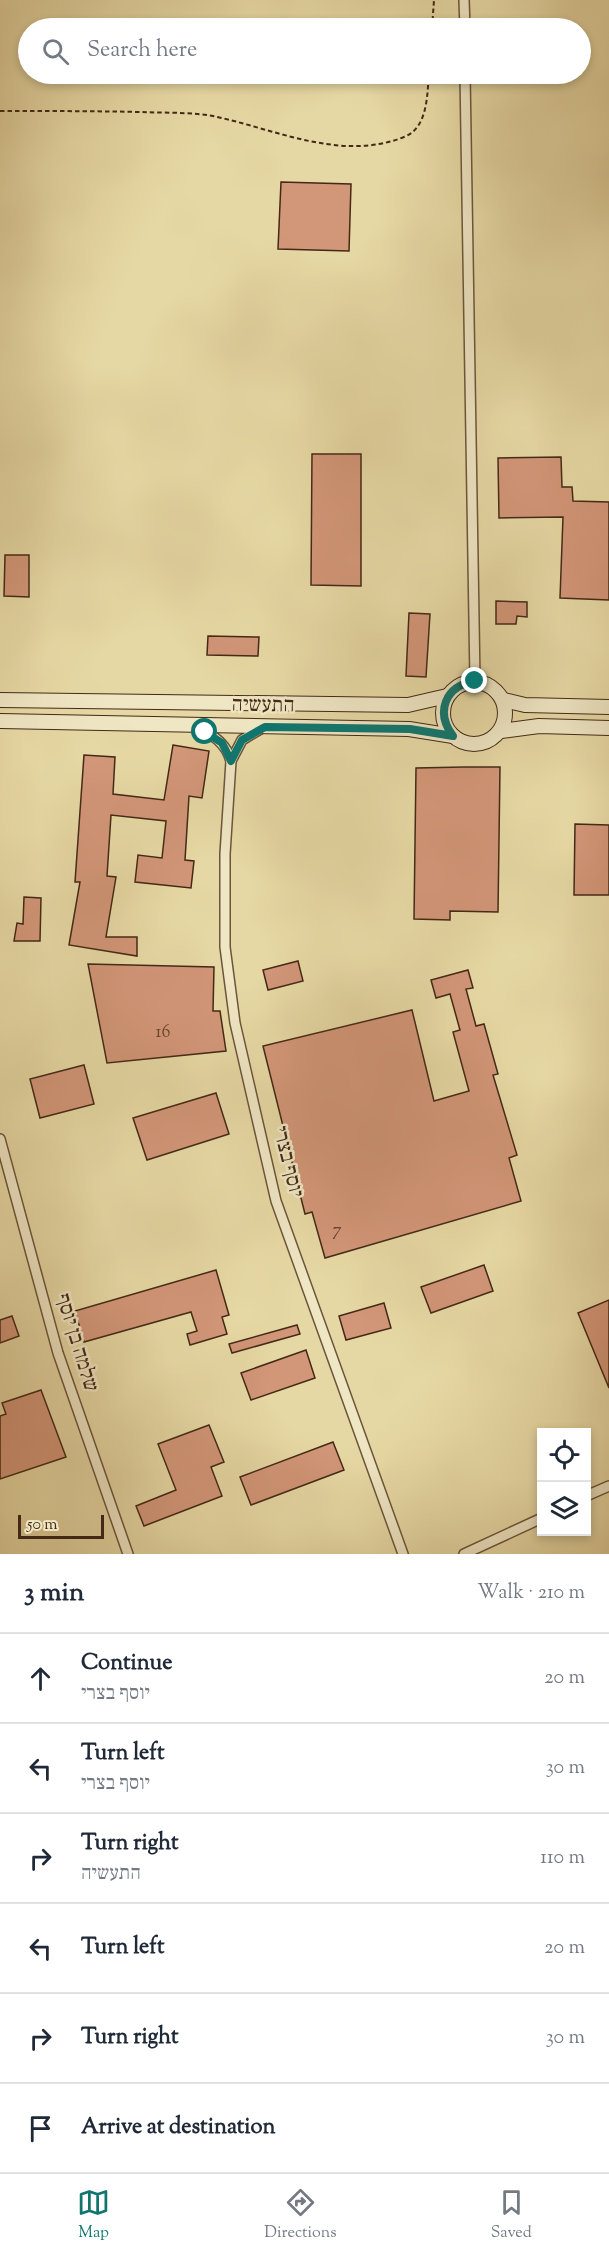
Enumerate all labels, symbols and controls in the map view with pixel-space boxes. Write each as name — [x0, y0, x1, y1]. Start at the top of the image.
search box — [18, 18, 591, 84]
icon: search — [39, 35, 72, 68]
text: Search here — [87, 35, 197, 67]
route end — [461, 667, 487, 693]
street label: התעשיה — [231, 690, 295, 722]
route start — [191, 718, 217, 744]
house number: 16 — [155, 1020, 171, 1046]
street label: יוסף בצרי — [264, 1123, 310, 1201]
house number: 7 — [332, 1218, 342, 1244]
street label: שלמה בן יוסף — [47, 1290, 105, 1396]
map controls — [537, 1428, 591, 1536]
button: locate — [537, 1428, 591, 1482]
button: layers — [537, 1482, 591, 1536]
scale bar — [18, 1512, 104, 1540]
text: 50 m — [27, 1514, 58, 1537]
text: 3 min — [24, 1575, 84, 1612]
text: Walk · 210 m — [477, 1579, 585, 1608]
text: Continue — [81, 1648, 172, 1680]
icon: ahead — [24, 1662, 57, 1695]
text: 20 m — [544, 1664, 585, 1693]
text: יוסף בצרי — [81, 1680, 150, 1709]
text: Turn left — [81, 1738, 164, 1770]
icon: left — [24, 1752, 57, 1785]
text: 30 m — [546, 1754, 585, 1783]
text: יוסף בצרי — [81, 1770, 150, 1799]
text: Turn right — [81, 1828, 178, 1860]
icon: right — [24, 1842, 57, 1875]
text: 110 m — [540, 1844, 585, 1873]
text: התעשיה — [81, 1860, 141, 1889]
icon: left — [24, 1932, 57, 1965]
text: Turn left — [81, 1932, 164, 1964]
text: 20 m — [544, 1934, 585, 1963]
icon: right — [24, 2022, 57, 2055]
text: Turn right — [81, 2022, 178, 2054]
text: 30 m — [546, 2024, 585, 2053]
icon: arrive — [24, 2112, 57, 2145]
text: Arrive at destination — [81, 2112, 276, 2144]
tab: Map — [77, 2186, 110, 2245]
tab: Directions — [264, 2186, 337, 2245]
tab: Saved — [491, 2186, 532, 2245]

